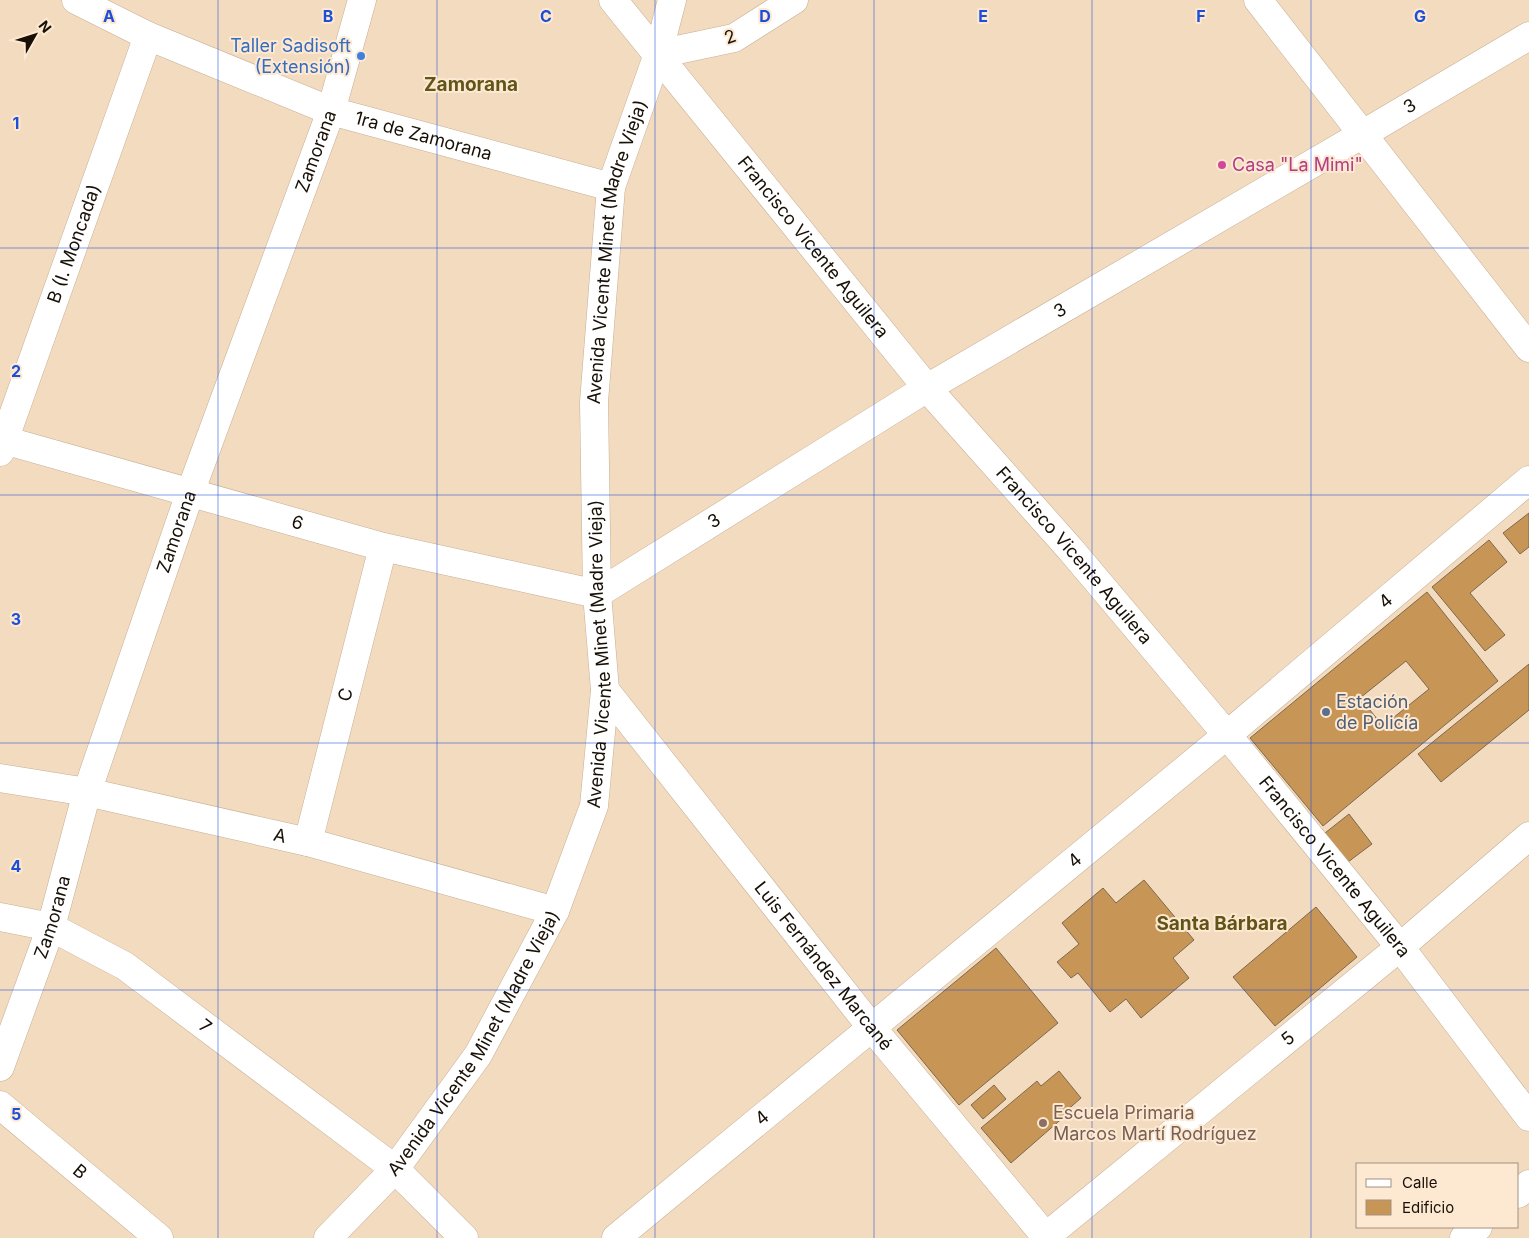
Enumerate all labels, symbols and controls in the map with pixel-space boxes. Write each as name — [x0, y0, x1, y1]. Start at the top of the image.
text: A — [103, 6, 115, 26]
text: B — [323, 6, 333, 26]
text: C — [540, 6, 552, 26]
text: D — [759, 6, 771, 26]
text: E — [978, 6, 988, 26]
text: F — [1196, 6, 1206, 26]
text: G — [1414, 6, 1426, 26]
north arrow — [10, 10, 60, 60]
text: N — [36, 17, 55, 36]
street label: 2 — [721, 25, 739, 48]
place label: Taller Sadisoft (Extensión) — [230, 35, 351, 77]
marker: Taller Sadisoft (Extensión) — [355, 50, 367, 62]
district label: Zamorana — [424, 73, 518, 96]
street label: 3 — [1399, 94, 1420, 118]
street label: Avenida Vicente Minet (Madre Vieja) — [583, 97, 651, 405]
street label: Zamorana — [291, 107, 340, 195]
street label: 1ra de Zamorana — [352, 107, 495, 164]
text: 1 — [13, 113, 19, 133]
street label: Francisco Vicente Aguilera — [734, 152, 893, 342]
place label: Casa "La Mimi" — [1232, 154, 1363, 175]
marker: Casa "La Mimi" — [1216, 159, 1228, 171]
street label: B (I. Moncada) — [43, 181, 104, 306]
street label: 3 — [1050, 298, 1070, 322]
text: 2 — [11, 361, 21, 381]
street label: Francisco Vicente Aguilera — [992, 462, 1157, 648]
street label: Zamorana — [152, 488, 200, 575]
street label: Avenida Vicente Minet (Madre Vieja) — [583, 500, 615, 809]
street label: 3 — [703, 509, 724, 532]
street label: 6 — [289, 511, 306, 534]
street label: 4 — [1374, 589, 1397, 612]
text: 3 — [11, 609, 21, 629]
street label: C — [333, 686, 357, 704]
place label: Estación de Policía — [1336, 691, 1418, 733]
marker: Estación de Policía — [1320, 706, 1332, 718]
street label: Francisco Vicente Aguilera — [1255, 772, 1415, 961]
street label: A — [272, 824, 288, 847]
street label: 4 — [1063, 848, 1085, 872]
text: 4 — [11, 856, 22, 876]
street label: Zamorana — [29, 873, 74, 961]
street label: Luis Fernández Marcané — [750, 877, 897, 1054]
street label: Avenida Vicente Minet (Madre Vieja) — [383, 907, 563, 1180]
district label: Santa Bárbara — [1156, 912, 1288, 935]
street label: 7 — [195, 1014, 216, 1037]
street label: 5 — [1277, 1027, 1298, 1050]
place label: Escuela Primaria Marcos Martí Rodríguez — [1053, 1102, 1257, 1144]
text: 5 — [11, 1104, 21, 1124]
street label: 4 — [750, 1106, 773, 1129]
marker: Escuela Primaria Marcos Martí Rodríguez — [1037, 1117, 1049, 1129]
street label: B — [69, 1160, 91, 1183]
legend — [1356, 1163, 1519, 1228]
text: Calle — [1402, 1173, 1437, 1192]
text: Edificio — [1402, 1198, 1454, 1217]

